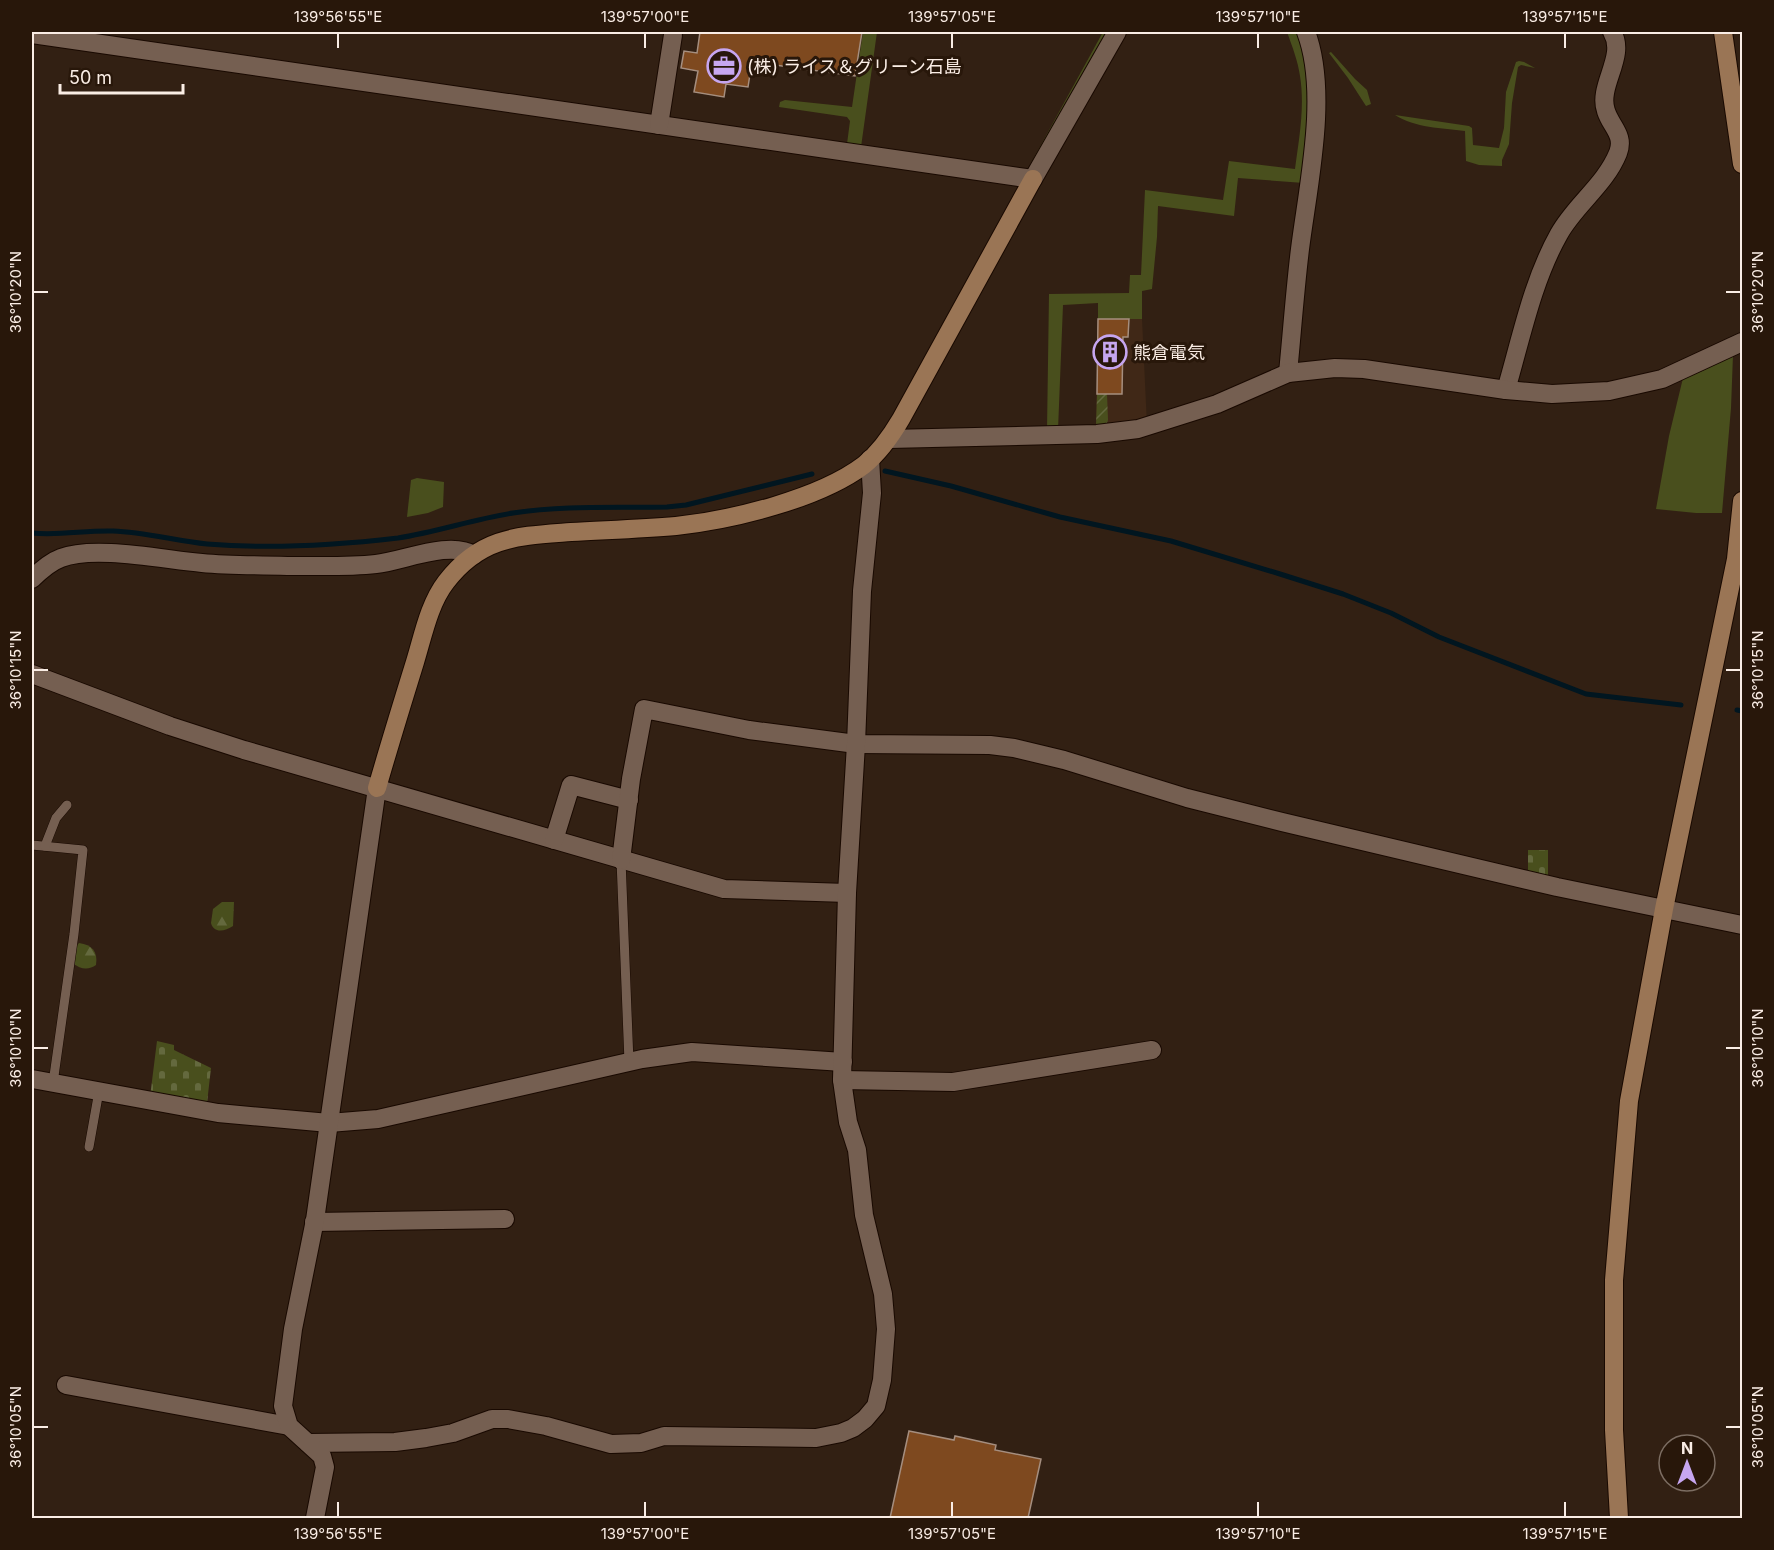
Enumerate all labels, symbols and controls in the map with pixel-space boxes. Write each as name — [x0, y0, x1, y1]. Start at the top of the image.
text: 139°56'55"E — [294, 7, 382, 26]
text: 139°57'00"E — [601, 7, 689, 26]
text: 139°57'05"E — [908, 7, 996, 26]
text: 139°57'10"E — [1215, 7, 1301, 26]
text: 139°57'15"E — [1523, 7, 1607, 26]
office icon: (株) ライス＆グリーン石島 — [706, 48, 742, 84]
place label: (株) ライス＆グリーン石島 — [747, 56, 962, 77]
scale bar — [60, 57, 183, 95]
text: 50 m — [69, 67, 112, 88]
text: 36°10'20"N — [6, 251, 25, 333]
text: 36°10'20"N — [1748, 251, 1767, 333]
building icon: 熊倉電気 — [1092, 334, 1128, 370]
place label: 熊倉電気 — [1133, 342, 1205, 363]
text: 36°10'15"N — [6, 631, 25, 709]
text: 36°10'15"N — [1748, 631, 1767, 709]
text: 36°10'10"N — [6, 1008, 25, 1088]
text: 36°10'10"N — [1748, 1008, 1767, 1088]
text: 36°10'05"N — [6, 1386, 25, 1468]
text: 36°10'05"N — [1748, 1386, 1767, 1468]
north arrow — [1657, 1433, 1717, 1493]
text: N — [1681, 1438, 1693, 1458]
text: 139°56'55"E — [294, 1524, 382, 1543]
text: 139°57'00"E — [601, 1524, 689, 1543]
text: 139°57'05"E — [908, 1524, 996, 1543]
text: 139°57'10"E — [1215, 1524, 1301, 1543]
text: 139°57'15"E — [1523, 1524, 1607, 1543]

